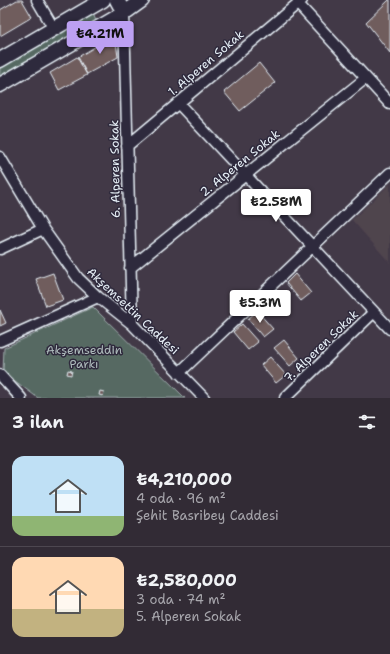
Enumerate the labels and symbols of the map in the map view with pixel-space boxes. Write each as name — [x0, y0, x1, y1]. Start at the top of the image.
pin: ₺4.21M — [67, 21, 133, 55]
street label: 1. Alperen Sokak — [165, 26, 247, 100]
street label: 6. Alperen Sokak — [106, 120, 124, 218]
street label: 2. Alperen Sokak — [197, 126, 283, 200]
pin: ₺2.58M — [243, 189, 309, 223]
street label: Akşemsettin Caddesi — [83, 264, 183, 358]
pin: ₺5.3M — [232, 290, 288, 324]
street label: 7. Alperen Sokak — [280, 306, 362, 386]
park label: Akşemseddin Parkı — [46, 342, 122, 372]

